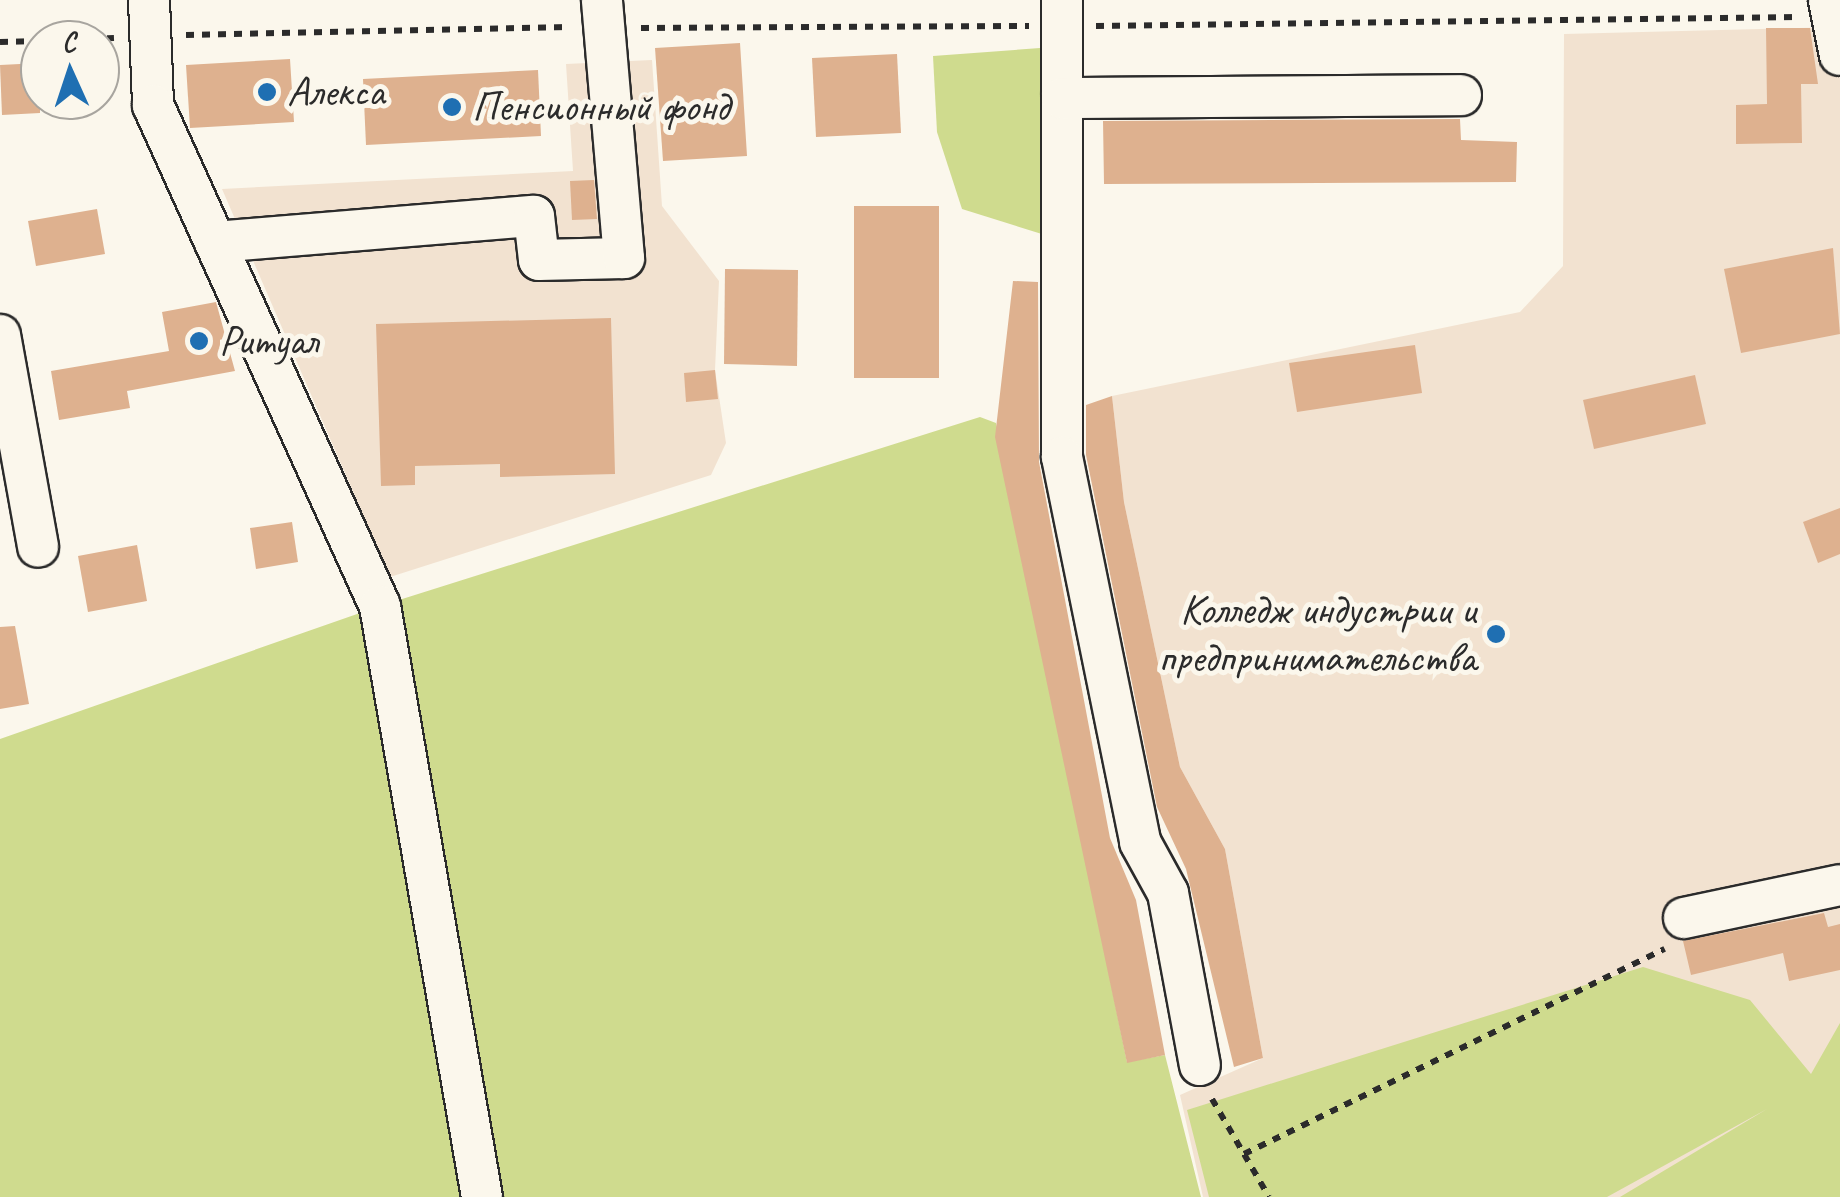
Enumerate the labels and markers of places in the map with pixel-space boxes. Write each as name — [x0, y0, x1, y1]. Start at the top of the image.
place label: Алекса — [287, 67, 384, 117]
marker: Алекса — [256, 81, 278, 103]
place label: Пенсионный фонд — [472, 82, 729, 132]
marker: Пенсионный фонд — [441, 96, 463, 118]
place label: Ритуал — [219, 316, 318, 366]
marker: Ритуал — [188, 330, 210, 352]
place label: Колледж индустрии и предпринимательства — [1158, 585, 1476, 684]
marker: Колледж индустрии и предпринимательства — [1485, 623, 1507, 645]

